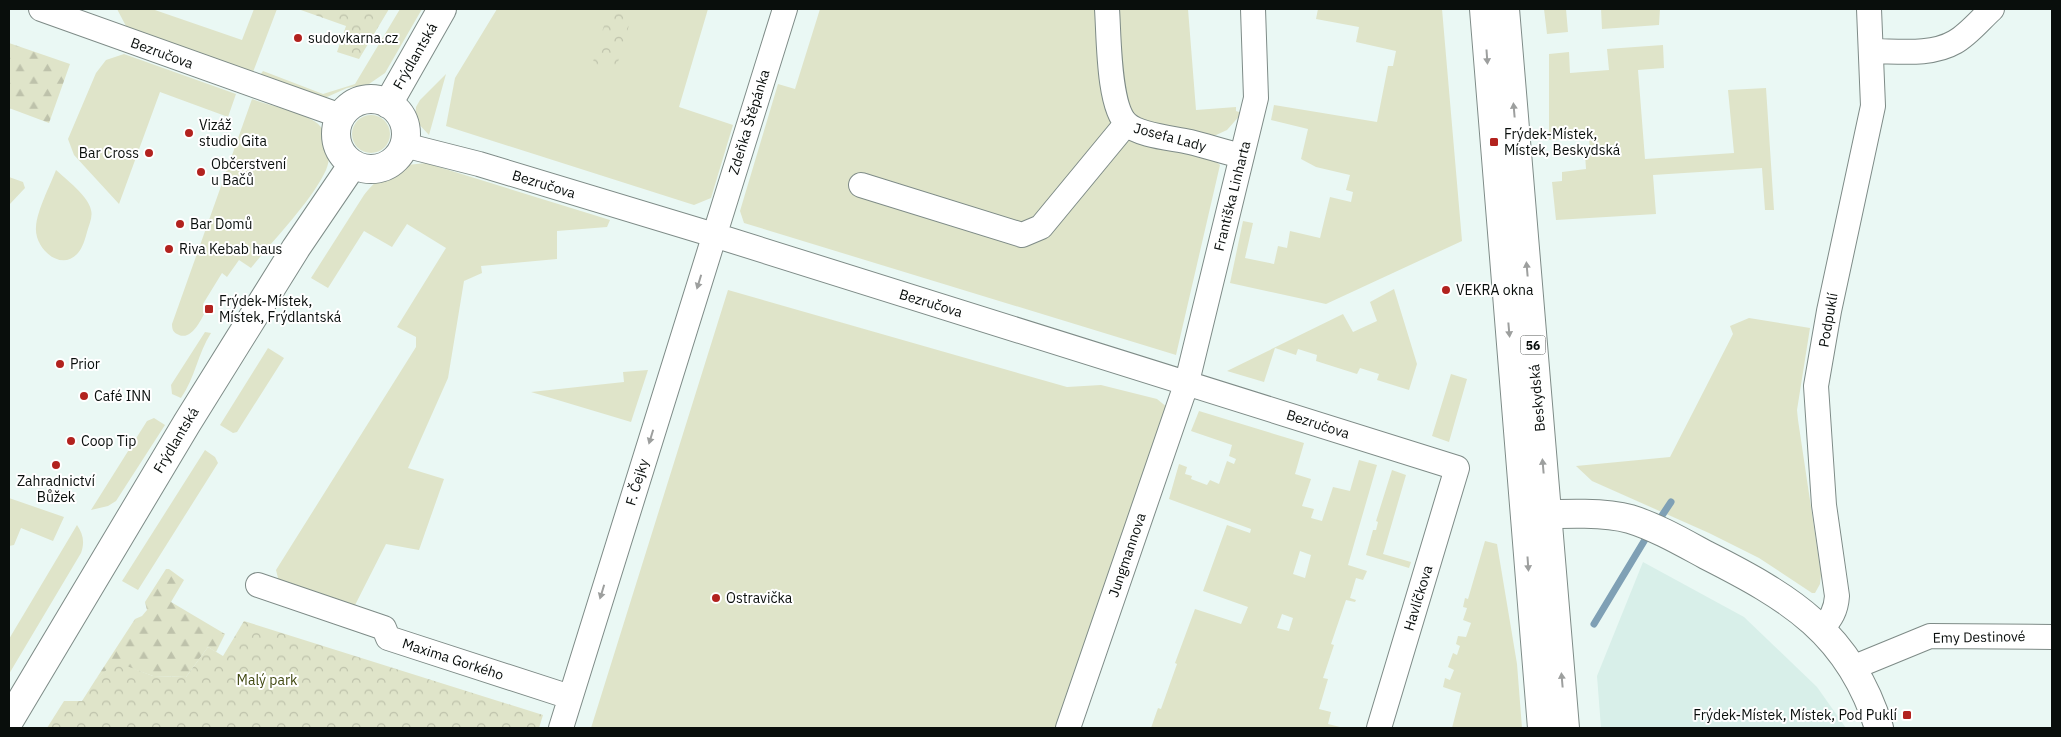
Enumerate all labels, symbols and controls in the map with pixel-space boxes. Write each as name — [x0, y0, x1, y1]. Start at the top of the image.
street label: Frýdlantská — [389, 19, 441, 92]
place label: sudovkarna.cz — [308, 29, 399, 47]
marker: sudovkarna.cz — [292, 32, 304, 44]
street label: Bezručova — [128, 33, 196, 73]
one-way arrow — [1484, 50, 1492, 66]
street label: Zdeňka Štěpánka — [724, 66, 774, 177]
one-way arrow — [1509, 101, 1517, 117]
place label: Vizáž studio Gita — [199, 116, 267, 150]
street label: Josefa Lady — [1132, 119, 1208, 155]
place label: Frýdek-Místek, Místek, Beskydská — [1504, 125, 1621, 159]
marker: Vizáž studio Gita — [183, 127, 195, 139]
marker: Frýdek-Místek, Místek, Beskydská — [1488, 136, 1500, 148]
street label: Františka Linharta — [1210, 139, 1255, 253]
place label: Bar Cross — [79, 144, 139, 162]
marker: Bar Cross — [143, 147, 155, 159]
place label: Občerstvení u Bačů — [211, 155, 287, 189]
marker: Občerstvení u Bačů — [195, 166, 207, 178]
street label: Bezručova — [510, 166, 578, 202]
place label: Bar Domů — [190, 215, 252, 233]
marker: Bar Domů — [174, 218, 186, 230]
place label: Riva Kebab haus — [179, 240, 283, 258]
marker: Riva Kebab haus — [163, 243, 175, 255]
one-way arrow — [1522, 261, 1530, 277]
one-way arrow — [695, 275, 703, 290]
place label: VEKRA okna — [1456, 281, 1534, 299]
marker: VEKRA okna — [1440, 284, 1452, 296]
street label: Bezručova — [897, 285, 965, 321]
street label: Podpuklí — [1814, 291, 1842, 349]
place label: Frýdek-Místek, Místek, Frýdlantská — [219, 292, 342, 326]
marker: Frýdek-Místek, Místek, Frýdlantská — [203, 303, 215, 315]
one-way arrow — [1506, 322, 1514, 338]
road number: 56 — [1520, 336, 1546, 354]
place label: Prior — [70, 355, 100, 373]
marker: Prior — [54, 358, 66, 370]
street label: Beskydská — [1525, 363, 1549, 432]
place label: Café INN — [94, 387, 151, 405]
marker: Café INN — [78, 390, 90, 402]
street label: Frýdlantská — [149, 403, 203, 476]
street label: Bezručova — [1284, 405, 1352, 443]
one-way arrow — [646, 430, 654, 445]
place label: Coop Tip — [81, 432, 136, 450]
marker: Coop Tip — [65, 435, 77, 447]
street label: F. Čejky — [620, 456, 653, 508]
one-way arrow — [1539, 458, 1547, 474]
marker: Zahradnictví Bůžek — [50, 459, 62, 471]
place label: Zahradnictví Bůžek — [17, 472, 96, 506]
street label: Jungmannova — [1104, 510, 1150, 600]
one-way arrow — [1525, 556, 1533, 572]
street label: Havlíčkova — [1400, 563, 1437, 633]
one-way arrow — [598, 585, 606, 600]
place label: Ostravička — [726, 589, 793, 607]
marker: Ostravička — [710, 592, 722, 604]
street label: Emy Destinové — [1932, 627, 2026, 647]
street label: Maxima Gorkého — [400, 634, 506, 684]
park label: Malý park — [237, 671, 298, 689]
one-way arrow — [1557, 671, 1565, 687]
place label: Frýdek-Místek, Místek, Pod Puklí — [1693, 706, 1897, 724]
marker: Frýdek-Místek, Místek, Pod Puklí — [1901, 709, 1913, 721]

